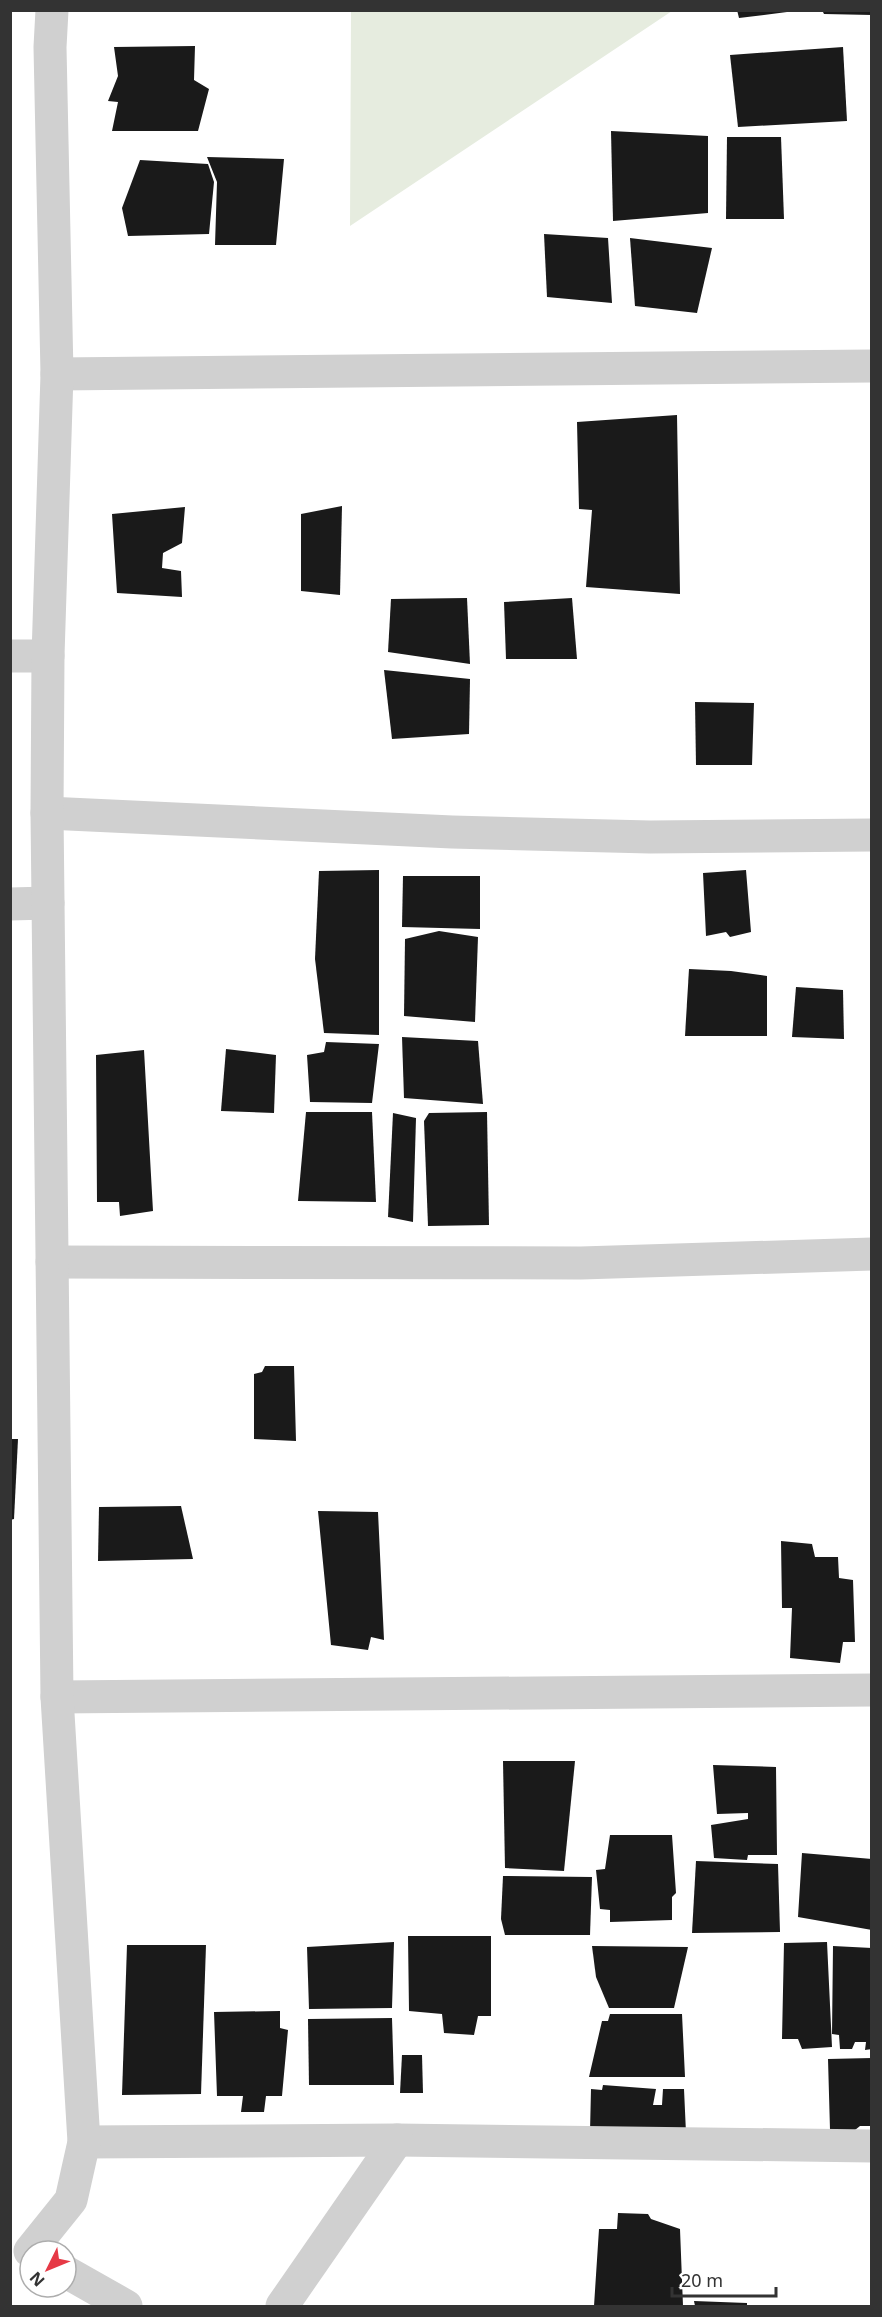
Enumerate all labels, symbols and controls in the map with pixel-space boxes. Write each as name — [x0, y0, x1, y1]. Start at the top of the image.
north arrow — [18, 2239, 78, 2299]
scale bar — [672, 2260, 776, 2298]
text: N — [25, 2267, 50, 2291]
text: 20 m — [681, 2268, 723, 2292]

